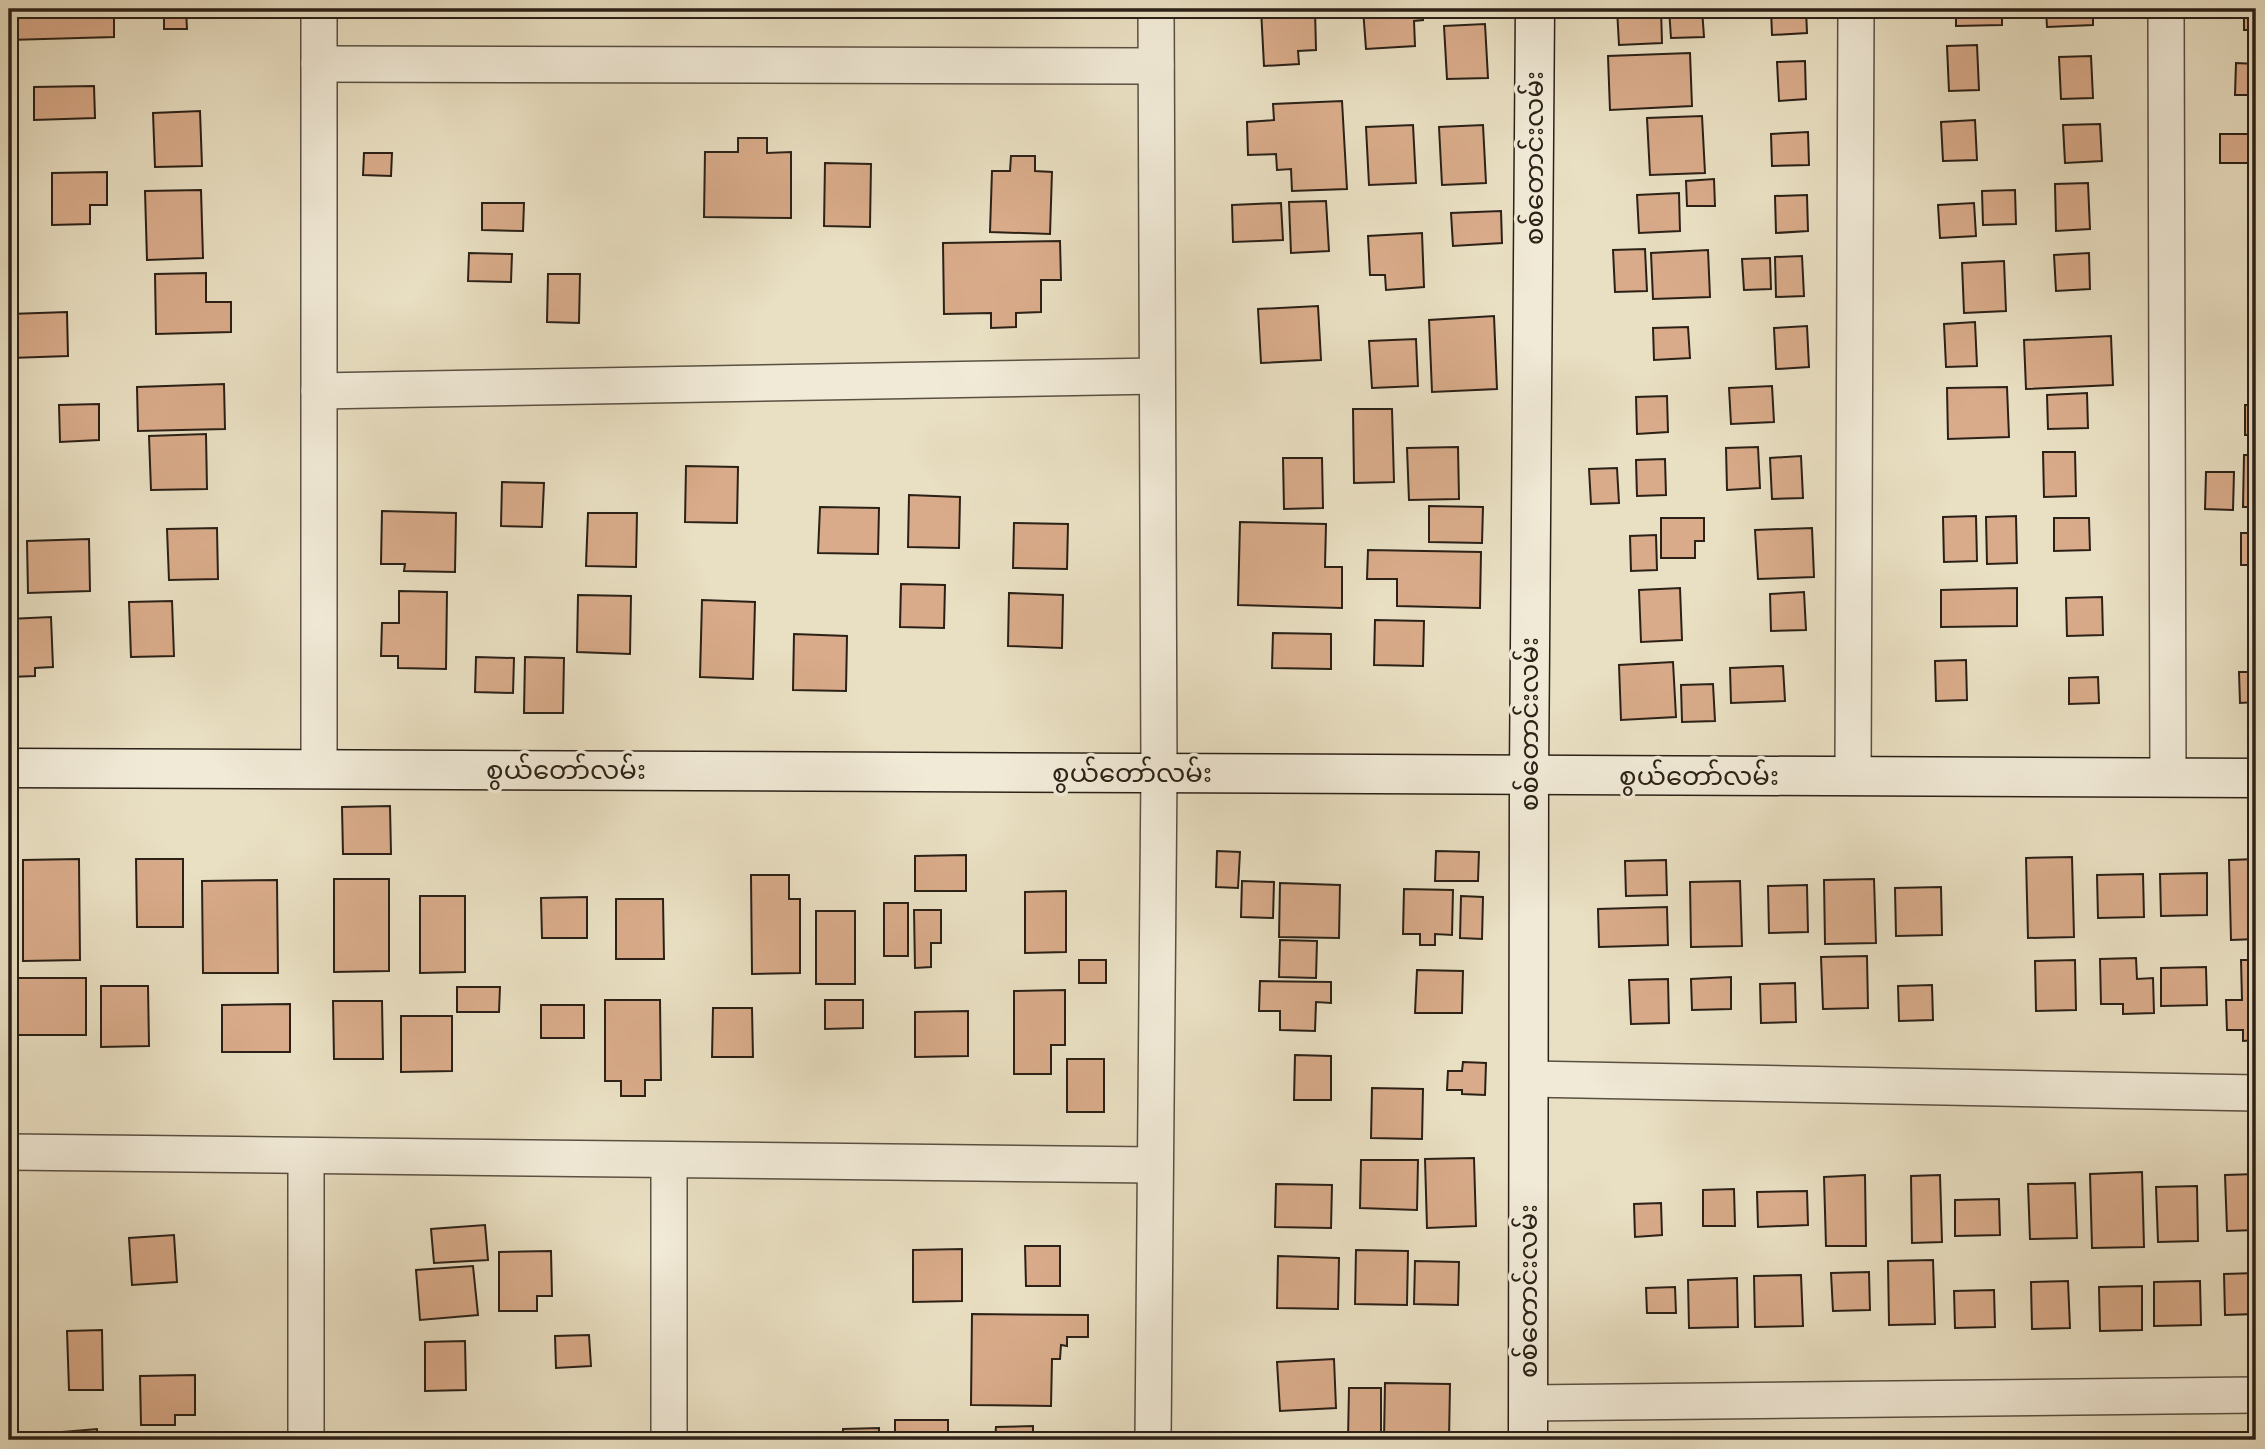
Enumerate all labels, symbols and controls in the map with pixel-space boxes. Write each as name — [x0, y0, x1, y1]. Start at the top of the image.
street label: စစ်တောင်းလမ်း — [1517, 71, 1550, 245]
street label: စစ်တောင်းလမ်း — [1512, 637, 1545, 811]
street label: စွယ်တော်လမ်း — [486, 753, 646, 790]
street label: စွယ်တော်လမ်း — [1052, 756, 1212, 793]
street label: စွယ်တော်လမ်း — [1619, 759, 1779, 796]
street label: စစ်တောင်းလမ်း — [1511, 1204, 1544, 1378]

